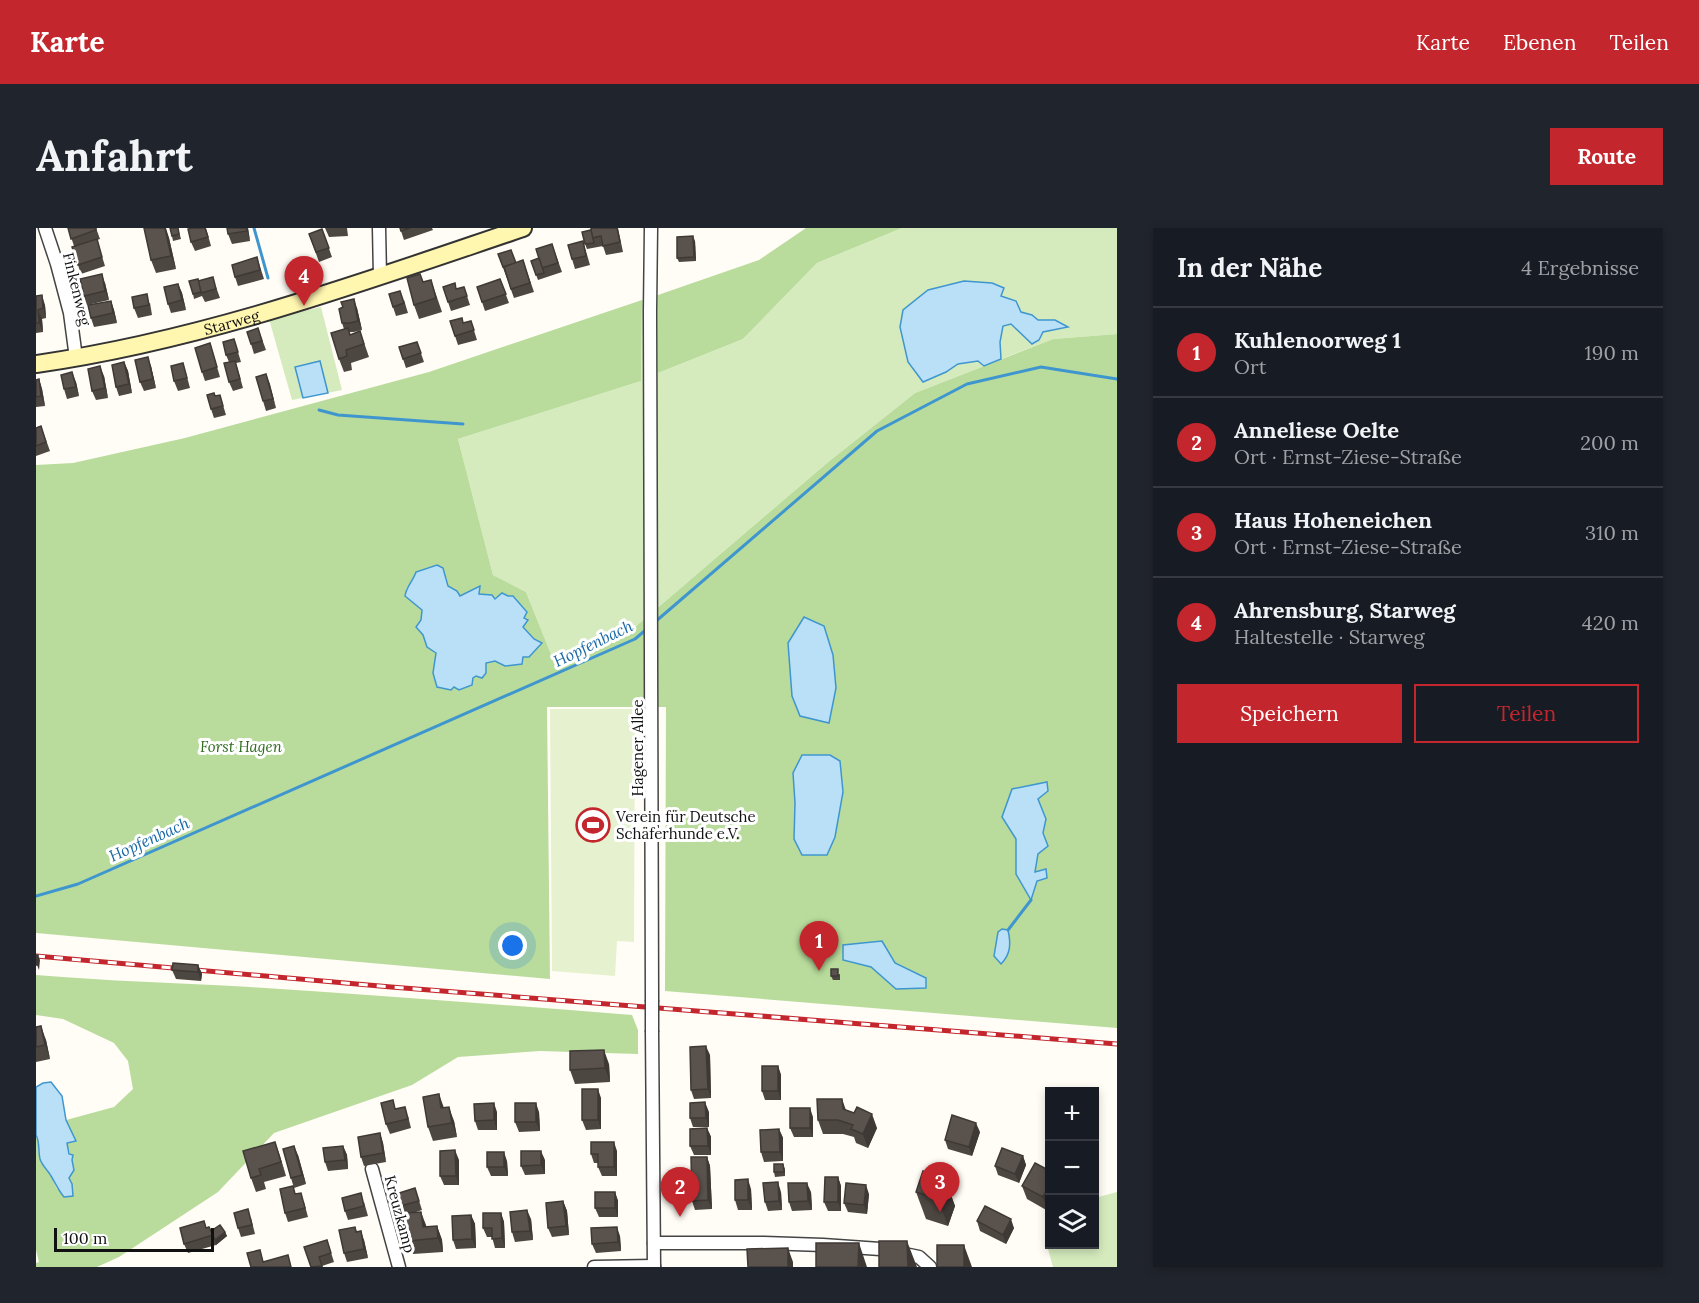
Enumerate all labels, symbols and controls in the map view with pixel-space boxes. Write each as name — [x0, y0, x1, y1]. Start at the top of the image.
text: Karte — [30, 24, 105, 60]
text: Karte — [1416, 29, 1470, 56]
text: Ebenen — [1503, 29, 1576, 56]
text: Teilen — [1609, 29, 1669, 56]
button: Route — [1550, 128, 1663, 185]
text: Anfahrt — [36, 129, 193, 183]
street label: Finkenweg — [59, 250, 95, 328]
text: In der Nähe — [1177, 251, 1322, 284]
text: 4 Ergebnisse — [1521, 255, 1639, 280]
pin: 4 — [284, 256, 324, 306]
street label: Starweg — [202, 305, 262, 339]
text: Kuhlenoorweg 1 — [1234, 326, 1401, 354]
text: 1 — [1192, 340, 1201, 365]
text: 190 m — [1585, 340, 1639, 365]
text: Ort — [1234, 354, 1266, 379]
text: Anneliese Oelte — [1234, 416, 1399, 444]
text: 2 — [1191, 430, 1202, 455]
text: 200 m — [1580, 430, 1639, 455]
text: Ort · Ernst-Ziese-Straße — [1234, 444, 1462, 469]
text: Haus Hoheneichen — [1234, 506, 1432, 534]
text: 3 — [1191, 520, 1202, 545]
text: 310 m — [1585, 520, 1639, 545]
text: Ort · Ernst-Ziese-Straße — [1234, 534, 1462, 559]
text: Ahrensburg, Starweg — [1234, 596, 1456, 624]
text: 4 — [1191, 610, 1202, 635]
text: 420 m — [1582, 610, 1639, 635]
water label: Hopfenbach — [550, 615, 636, 671]
text: Haltestelle · Starweg — [1234, 624, 1425, 649]
button: Speichern — [1177, 684, 1402, 743]
button: Teilen — [1414, 684, 1639, 743]
street label: Hagener Allee — [628, 699, 647, 797]
park label: Forst Hagen — [200, 737, 283, 756]
sports icon: Verein für Deutsche Schäferhunde e.V. — [575, 807, 611, 843]
place label: Verein für Deutsche Schäferhunde e.V. — [615, 807, 756, 843]
water label: Hopfenbach — [106, 812, 192, 866]
pin: 1 — [800, 922, 838, 971]
your location — [498, 931, 527, 960]
map controls — [1045, 1087, 1099, 1249]
button: + — [1045, 1087, 1099, 1141]
button: − — [1045, 1141, 1099, 1195]
pin: 3 — [920, 1162, 960, 1212]
pin: 2 — [660, 1168, 700, 1217]
street label: Kreuzkamp — [381, 1173, 419, 1255]
button: layers — [1045, 1195, 1099, 1249]
scale bar — [54, 1225, 214, 1252]
text: 100 m — [63, 1228, 107, 1248]

